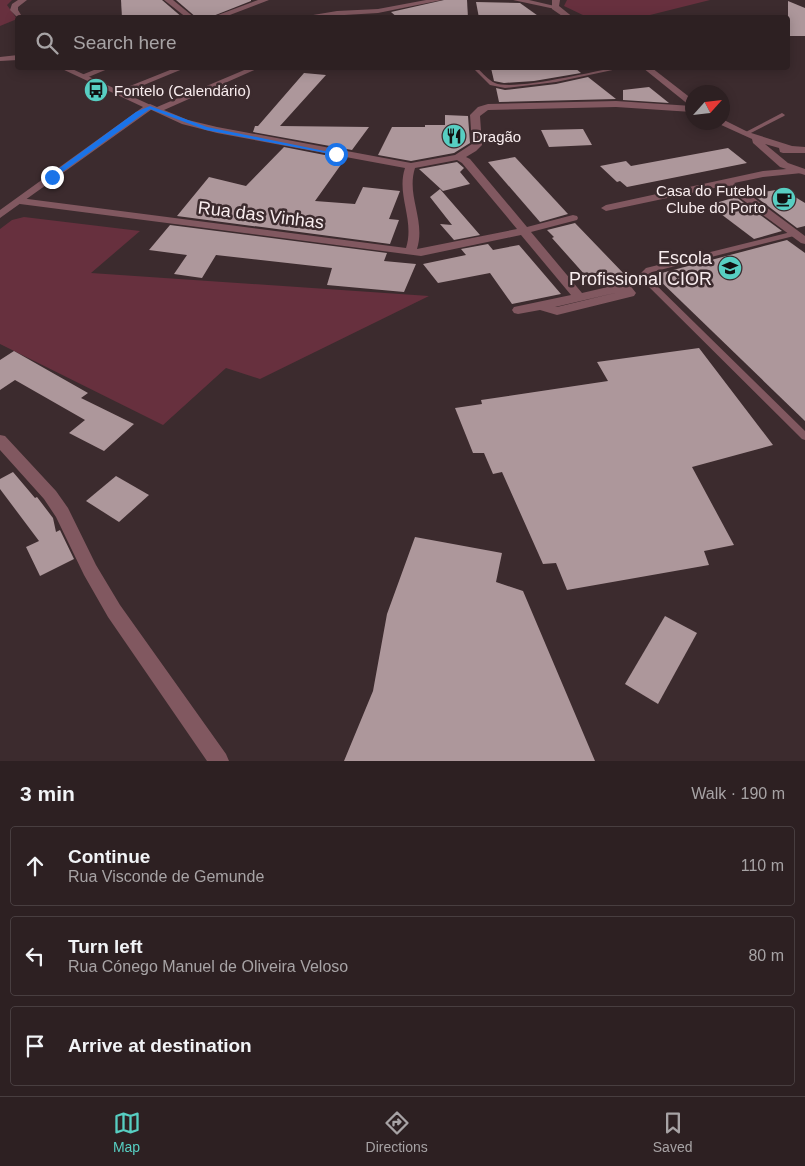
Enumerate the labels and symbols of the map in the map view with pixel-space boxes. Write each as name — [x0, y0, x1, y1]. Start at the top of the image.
bus stop icon: Fontelo (Calendário) — [83, 77, 109, 103]
place label: Fontelo (Calendário) — [114, 82, 251, 99]
north arrow — [685, 85, 730, 130]
restaurant icon: Dragão — [441, 123, 467, 149]
place label: Dragão — [472, 128, 521, 145]
route start — [325, 143, 348, 166]
route end — [41, 166, 64, 189]
place label: Casa do Futebol Clube do Porto — [656, 182, 766, 216]
cafe icon: Casa do Futebol Clube do Porto — [771, 186, 797, 212]
street label: Rua das Vinhas — [197, 197, 325, 233]
place label: Escola Profissional CIOR — [569, 248, 713, 289]
school or university icon: Escola Profissional CIOR — [717, 255, 743, 281]

